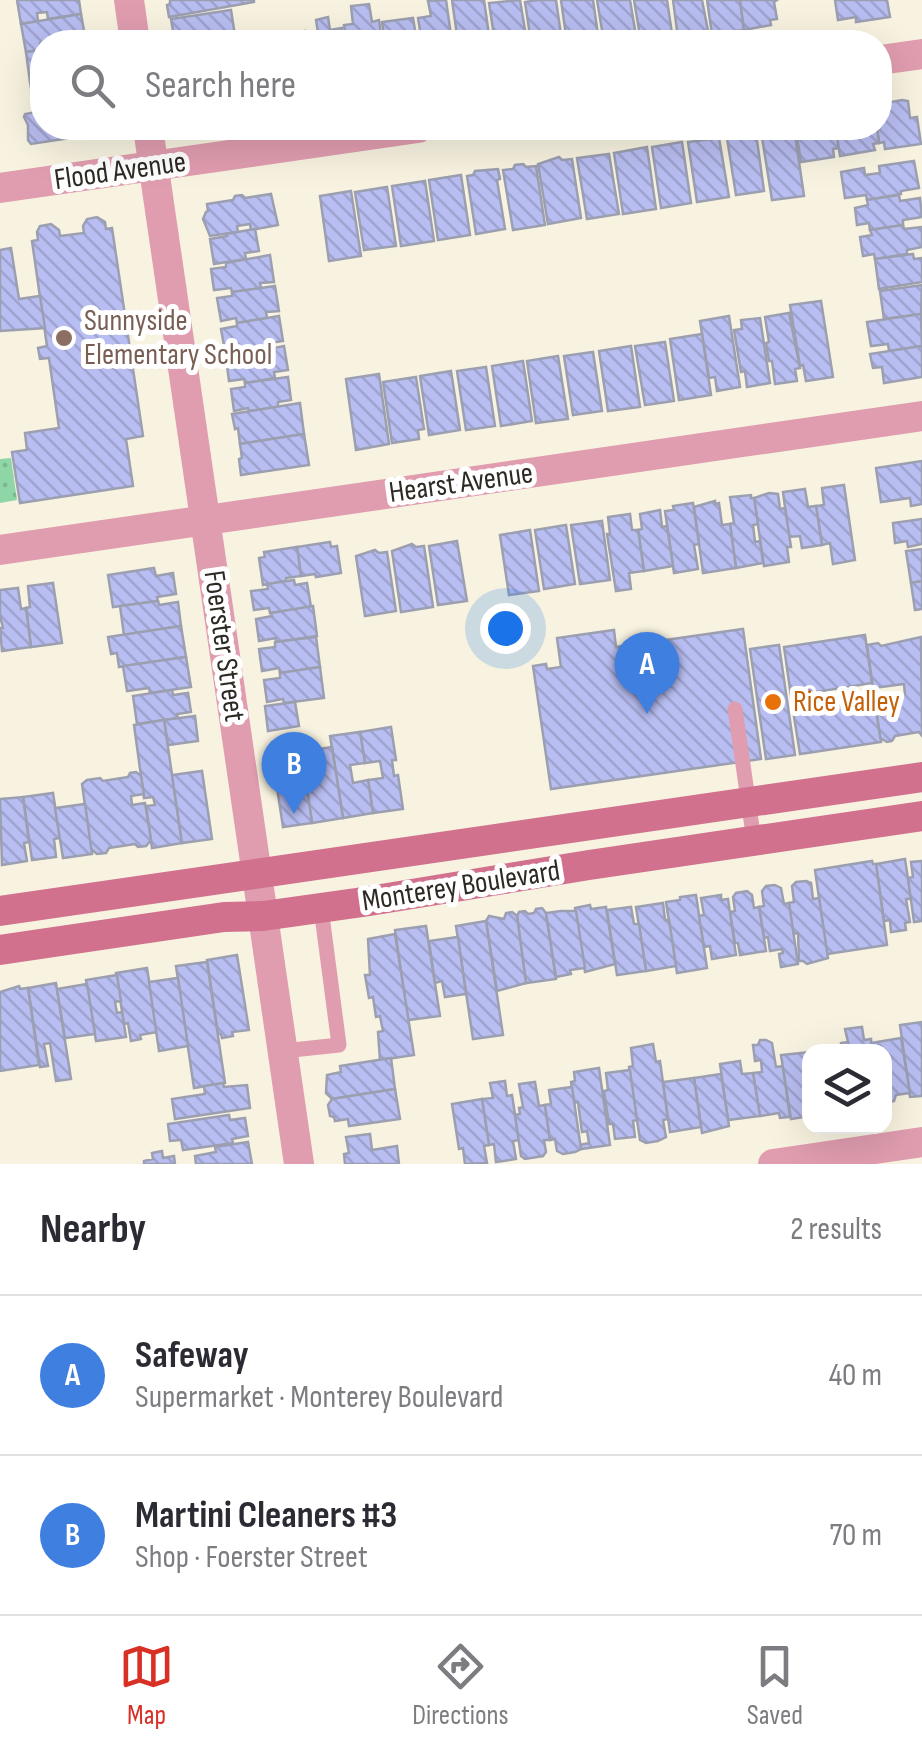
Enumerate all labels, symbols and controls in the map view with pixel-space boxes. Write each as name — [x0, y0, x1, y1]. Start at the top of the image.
search box — [30, 30, 892, 140]
icon: search — [65, 58, 120, 113]
text: Search here — [145, 63, 296, 108]
street label: Flood Avenue — [52, 144, 188, 198]
place label: Sunnyside Elementary School — [84, 303, 272, 373]
marker: Sunnyside Elementary School — [53, 327, 75, 349]
street label: Hearst Avenue — [387, 455, 535, 511]
street label: Foerster Street — [196, 568, 252, 724]
your location — [480, 603, 531, 654]
pin: A — [614, 632, 680, 714]
place label: Rice Valley — [793, 684, 900, 720]
marker: Rice Valley — [762, 691, 784, 713]
pin: B — [262, 732, 326, 814]
street label: Monterey Boulevard — [360, 853, 562, 919]
map controls — [802, 1044, 892, 1134]
button: layers — [802, 1044, 892, 1134]
text: Nearby — [40, 1204, 146, 1255]
text: 2 results — [790, 1210, 882, 1249]
text: Safeway — [135, 1333, 249, 1378]
text: A — [65, 1356, 80, 1395]
text: 40 m — [829, 1356, 882, 1395]
text: Supermarket · Monterey Boulevard — [135, 1378, 503, 1417]
text: Martini Cleaners #3 — [135, 1493, 397, 1538]
text: B — [65, 1516, 80, 1555]
text: 70 m — [829, 1516, 882, 1555]
text: Shop · Foerster Street — [135, 1538, 368, 1577]
tab: Map — [119, 1639, 174, 1732]
tab: Directions — [412, 1639, 509, 1732]
tab: Saved — [747, 1639, 803, 1732]

